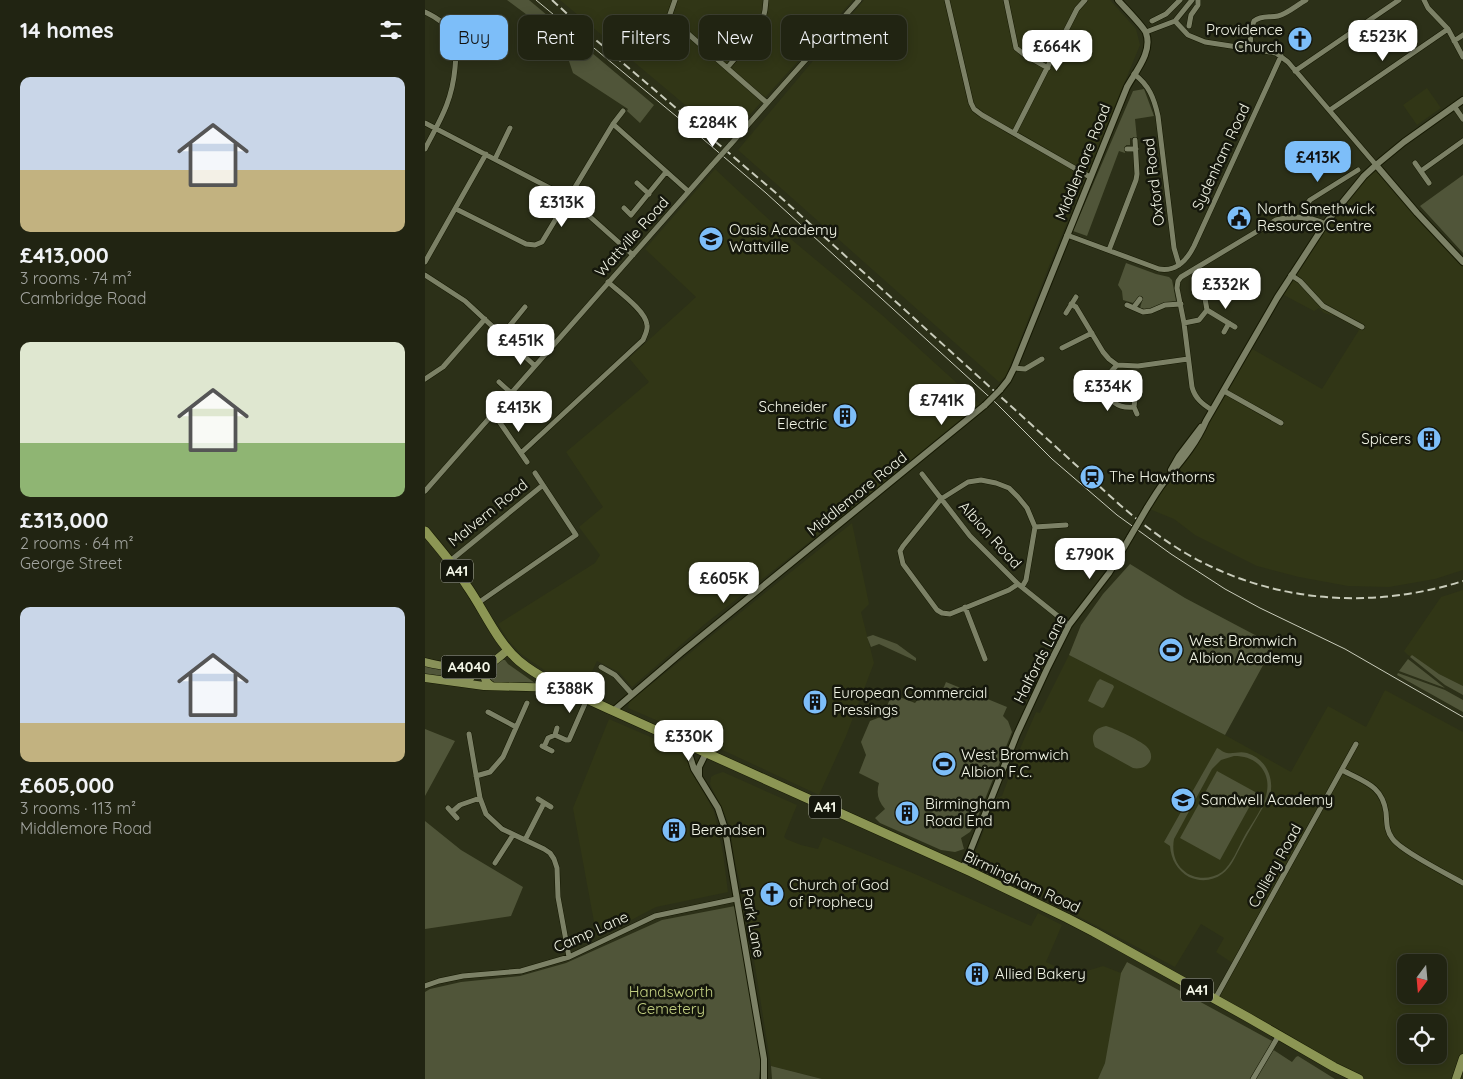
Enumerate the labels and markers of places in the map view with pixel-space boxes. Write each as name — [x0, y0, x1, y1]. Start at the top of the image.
place label: Providence Church — [1206, 20, 1283, 56]
pin: £523K — [1348, 20, 1418, 62]
church icon: Providence Church — [1287, 26, 1313, 52]
pin: £664K — [1022, 30, 1092, 72]
pin: £284K — [678, 106, 748, 148]
pin: £413K — [1283, 140, 1353, 183]
pin: £313K — [527, 186, 597, 228]
place label: North Smethwick Resource Centre — [1257, 199, 1375, 235]
public building icon: North Smethwick Resource Centre — [1226, 205, 1252, 231]
place label: Oasis Academy Wattville — [729, 220, 837, 256]
school or university icon: Oasis Academy Wattville — [698, 226, 724, 252]
pin: £332K — [1191, 268, 1261, 310]
pin: £451K — [486, 324, 556, 366]
pin: £334K — [1073, 370, 1143, 412]
pin: £741K — [907, 384, 977, 426]
pin: £413K — [484, 390, 554, 433]
place label: Schneider Electric — [759, 397, 827, 433]
building icon: Schneider Electric — [832, 403, 858, 429]
building icon: Spicers — [1416, 426, 1442, 452]
place label: Spicers — [1361, 429, 1411, 448]
station icon: The Hawthorns — [1079, 464, 1105, 490]
place label: The Hawthorns — [1109, 467, 1215, 486]
pin: £790K — [1055, 538, 1125, 580]
pin: £605K — [689, 562, 759, 604]
place label: West Bromwich Albion Academy — [1189, 631, 1303, 667]
sports icon: West Bromwich Albion Academy — [1158, 637, 1184, 663]
pin: £388K — [535, 672, 605, 714]
place label: European Commercial Pressings — [833, 683, 988, 719]
building icon: European Commercial Pressings — [802, 689, 828, 715]
pin: £330K — [654, 720, 724, 762]
place label: West Bromwich Albion F.C. — [961, 745, 1069, 781]
sports icon: West Bromwich Albion F.C. — [931, 751, 957, 777]
school or university icon: Sandwell Academy — [1170, 787, 1196, 813]
place label: Sandwell Academy — [1201, 790, 1333, 809]
place label: Birmingham Road End — [925, 794, 1010, 830]
building icon: Birmingham Road End — [894, 800, 920, 826]
building icon: Berendsen — [661, 817, 687, 843]
place label: Berendsen — [691, 820, 765, 839]
place label: Church of God of Prophecy — [789, 875, 889, 911]
church icon: Church of God of Prophecy — [759, 881, 785, 907]
building icon: Allied Bakery — [964, 961, 990, 987]
place label: Allied Bakery — [995, 964, 1086, 983]

